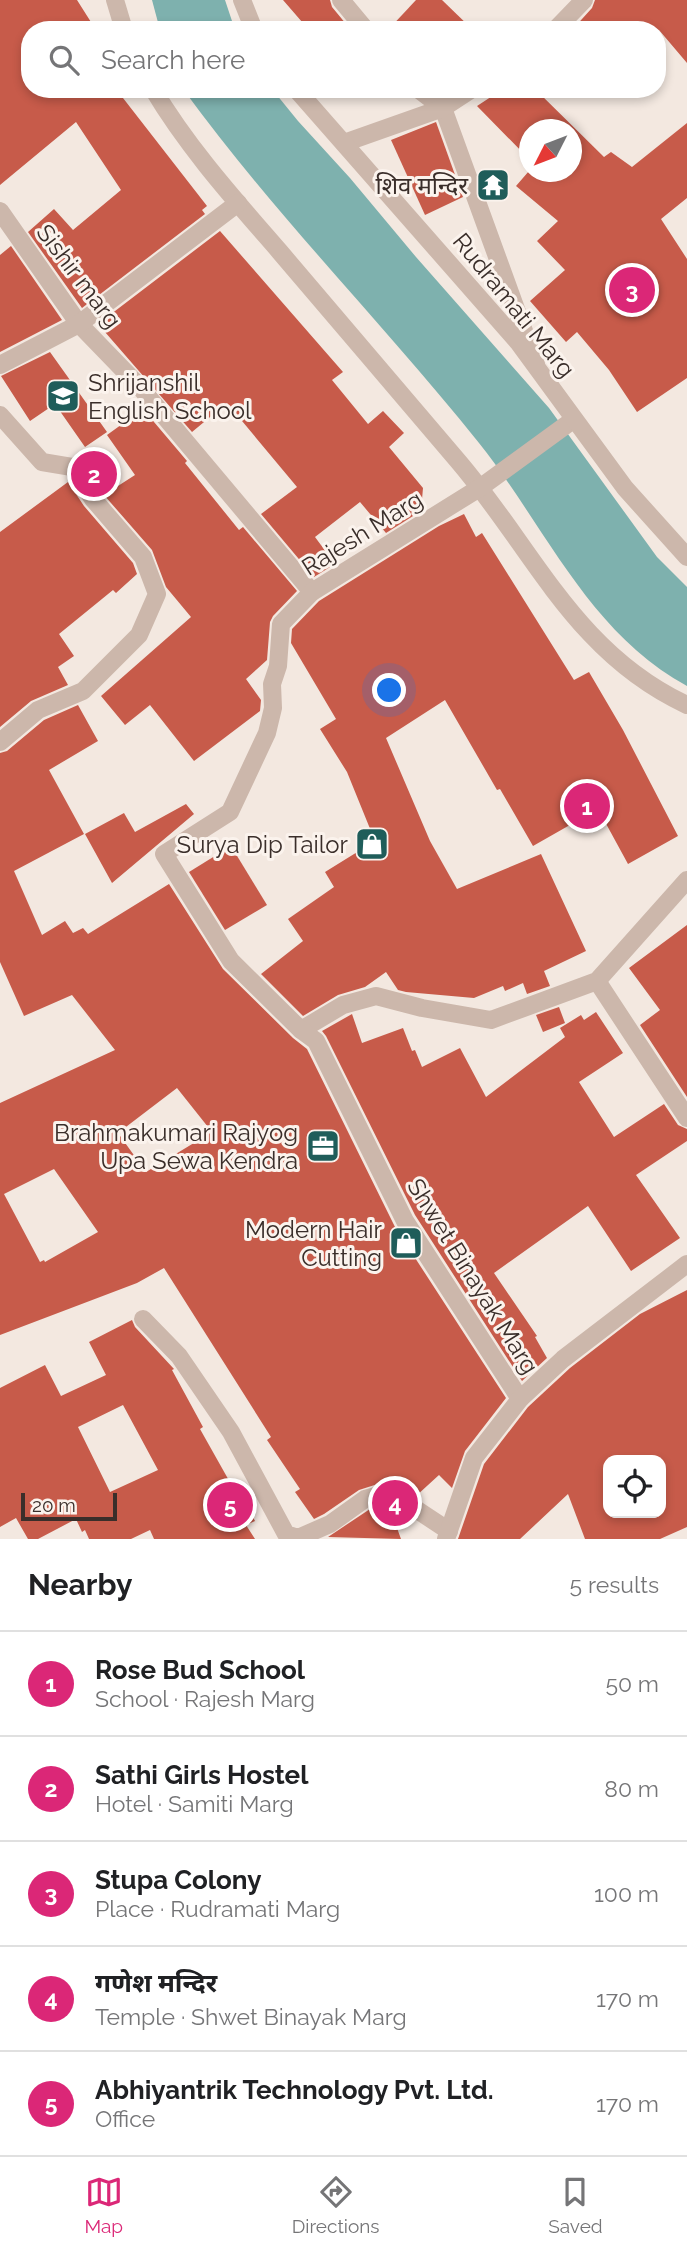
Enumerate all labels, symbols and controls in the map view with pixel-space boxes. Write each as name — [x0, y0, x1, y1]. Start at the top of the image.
search box — [21, 21, 666, 98]
icon: search — [45, 41, 83, 79]
text: Search here — [101, 45, 245, 75]
north arrow — [519, 119, 582, 182]
temple icon: शिव मन्दिर — [474, 166, 512, 204]
place label: शिव मन्दिर — [375, 171, 469, 200]
street label: Sishir marg — [31, 218, 127, 334]
street label: Rudramati Marg — [447, 227, 581, 383]
pin: 3 — [609, 264, 655, 316]
place label: Shrijanshil English School — [88, 368, 252, 425]
school or university icon: Shrijanshil English School — [44, 377, 82, 415]
pin: 2 — [71, 448, 117, 500]
street label: Rajesh Marg — [296, 484, 428, 582]
your location — [372, 673, 406, 707]
pin: 1 — [564, 780, 610, 832]
shop icon: Surya Dip Tailor — [353, 825, 391, 863]
place label: Surya Dip Tailor — [177, 830, 349, 859]
place label: Brahmakumari Rajyog Upa Sewa Kendra — [54, 1118, 298, 1175]
office icon: Brahmakumari Rajyog Upa Sewa Kendra — [304, 1127, 342, 1165]
street label: Shwet Binayak Marg — [401, 1173, 545, 1379]
place label: Modern Hair Cutting — [245, 1215, 383, 1272]
shop icon: Modern Hair Cutting — [387, 1224, 425, 1262]
map controls — [603, 1455, 666, 1518]
button: locate — [603, 1455, 666, 1518]
pin: 4 — [372, 1477, 418, 1529]
pin: 5 — [207, 1479, 253, 1531]
scale bar — [21, 1490, 117, 1522]
text: 20 m — [32, 1494, 76, 1516]
text: Nearby — [28, 1567, 132, 1602]
text: 5 results — [570, 1571, 659, 1598]
text: Rose Bud School — [95, 1655, 305, 1685]
text: 1 — [45, 1670, 57, 1697]
text: 50 m — [605, 1670, 659, 1697]
text: School · Rajesh Marg — [95, 1685, 315, 1712]
text: Sathi Girls Hostel — [95, 1760, 308, 1790]
text: 2 — [45, 1775, 57, 1802]
text: 80 m — [604, 1775, 659, 1802]
text: Hotel · Samiti Marg — [95, 1790, 294, 1817]
text: Stupa Colony — [95, 1865, 262, 1895]
text: 3 — [45, 1880, 57, 1907]
text: 100 m — [594, 1880, 659, 1907]
text: Place · Rudramati Marg — [95, 1895, 340, 1922]
text: गणेश मन्दिर — [95, 1968, 217, 1998]
text: 4 — [44, 1985, 58, 2012]
text: 170 m — [596, 1985, 659, 2012]
text: Temple · Shwet Binayak Marg — [95, 2003, 407, 2030]
text: Abhiyantrik Technology Pvt. Ltd. — [95, 2075, 494, 2105]
text: 5 — [45, 2090, 57, 2117]
text: 170 m — [596, 2090, 659, 2117]
text: Office — [95, 2105, 155, 2132]
tab: Map — [84, 2173, 123, 2237]
tab: Directions — [292, 2173, 380, 2237]
tab: Saved — [548, 2173, 603, 2237]

